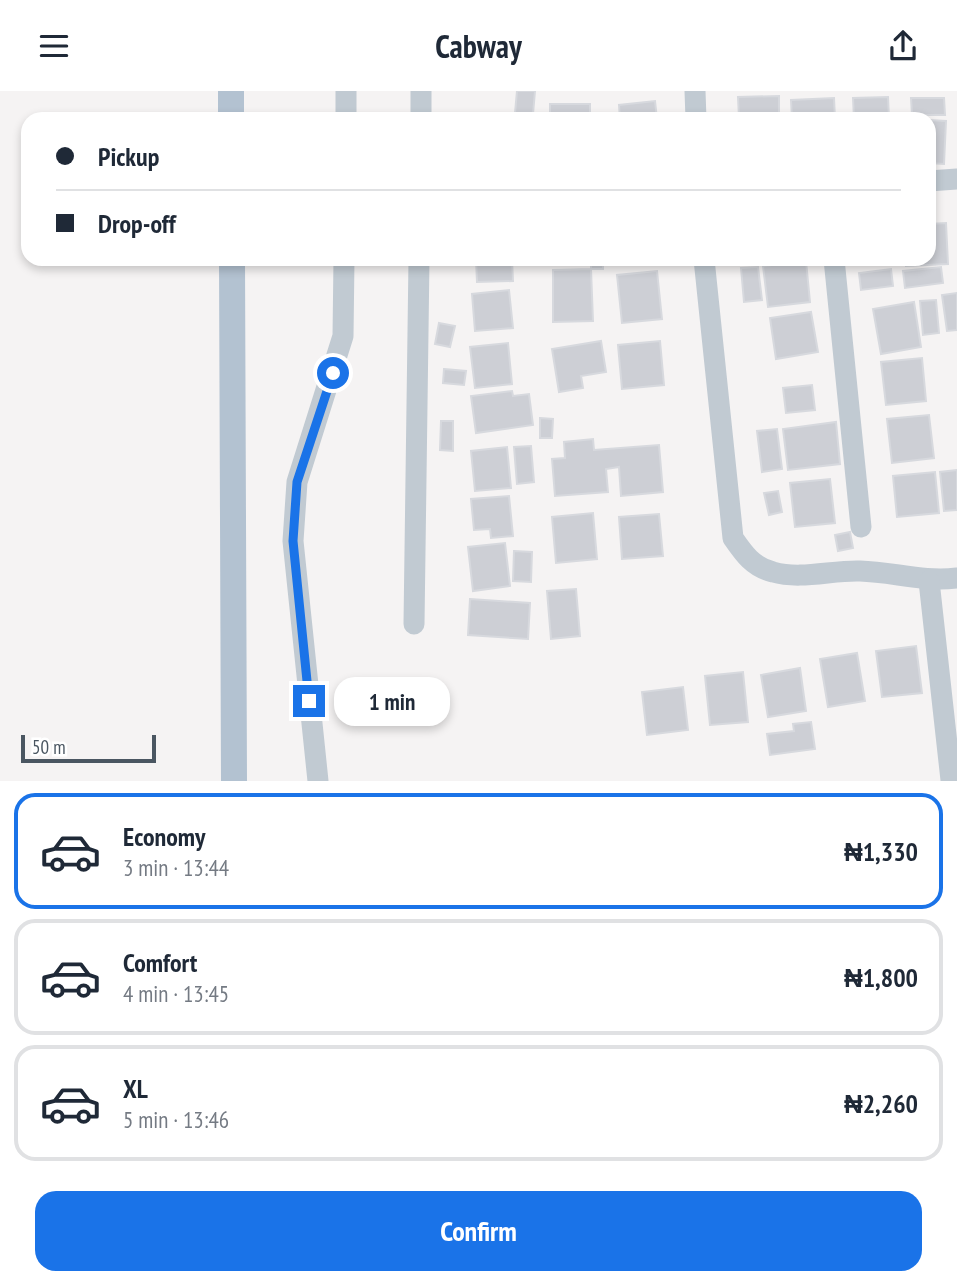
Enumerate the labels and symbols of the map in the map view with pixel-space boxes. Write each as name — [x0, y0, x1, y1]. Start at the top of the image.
route start — [317, 357, 349, 389]
callout: 1 min — [334, 677, 449, 725]
route end — [293, 685, 325, 717]
scale bar — [21, 732, 156, 764]

